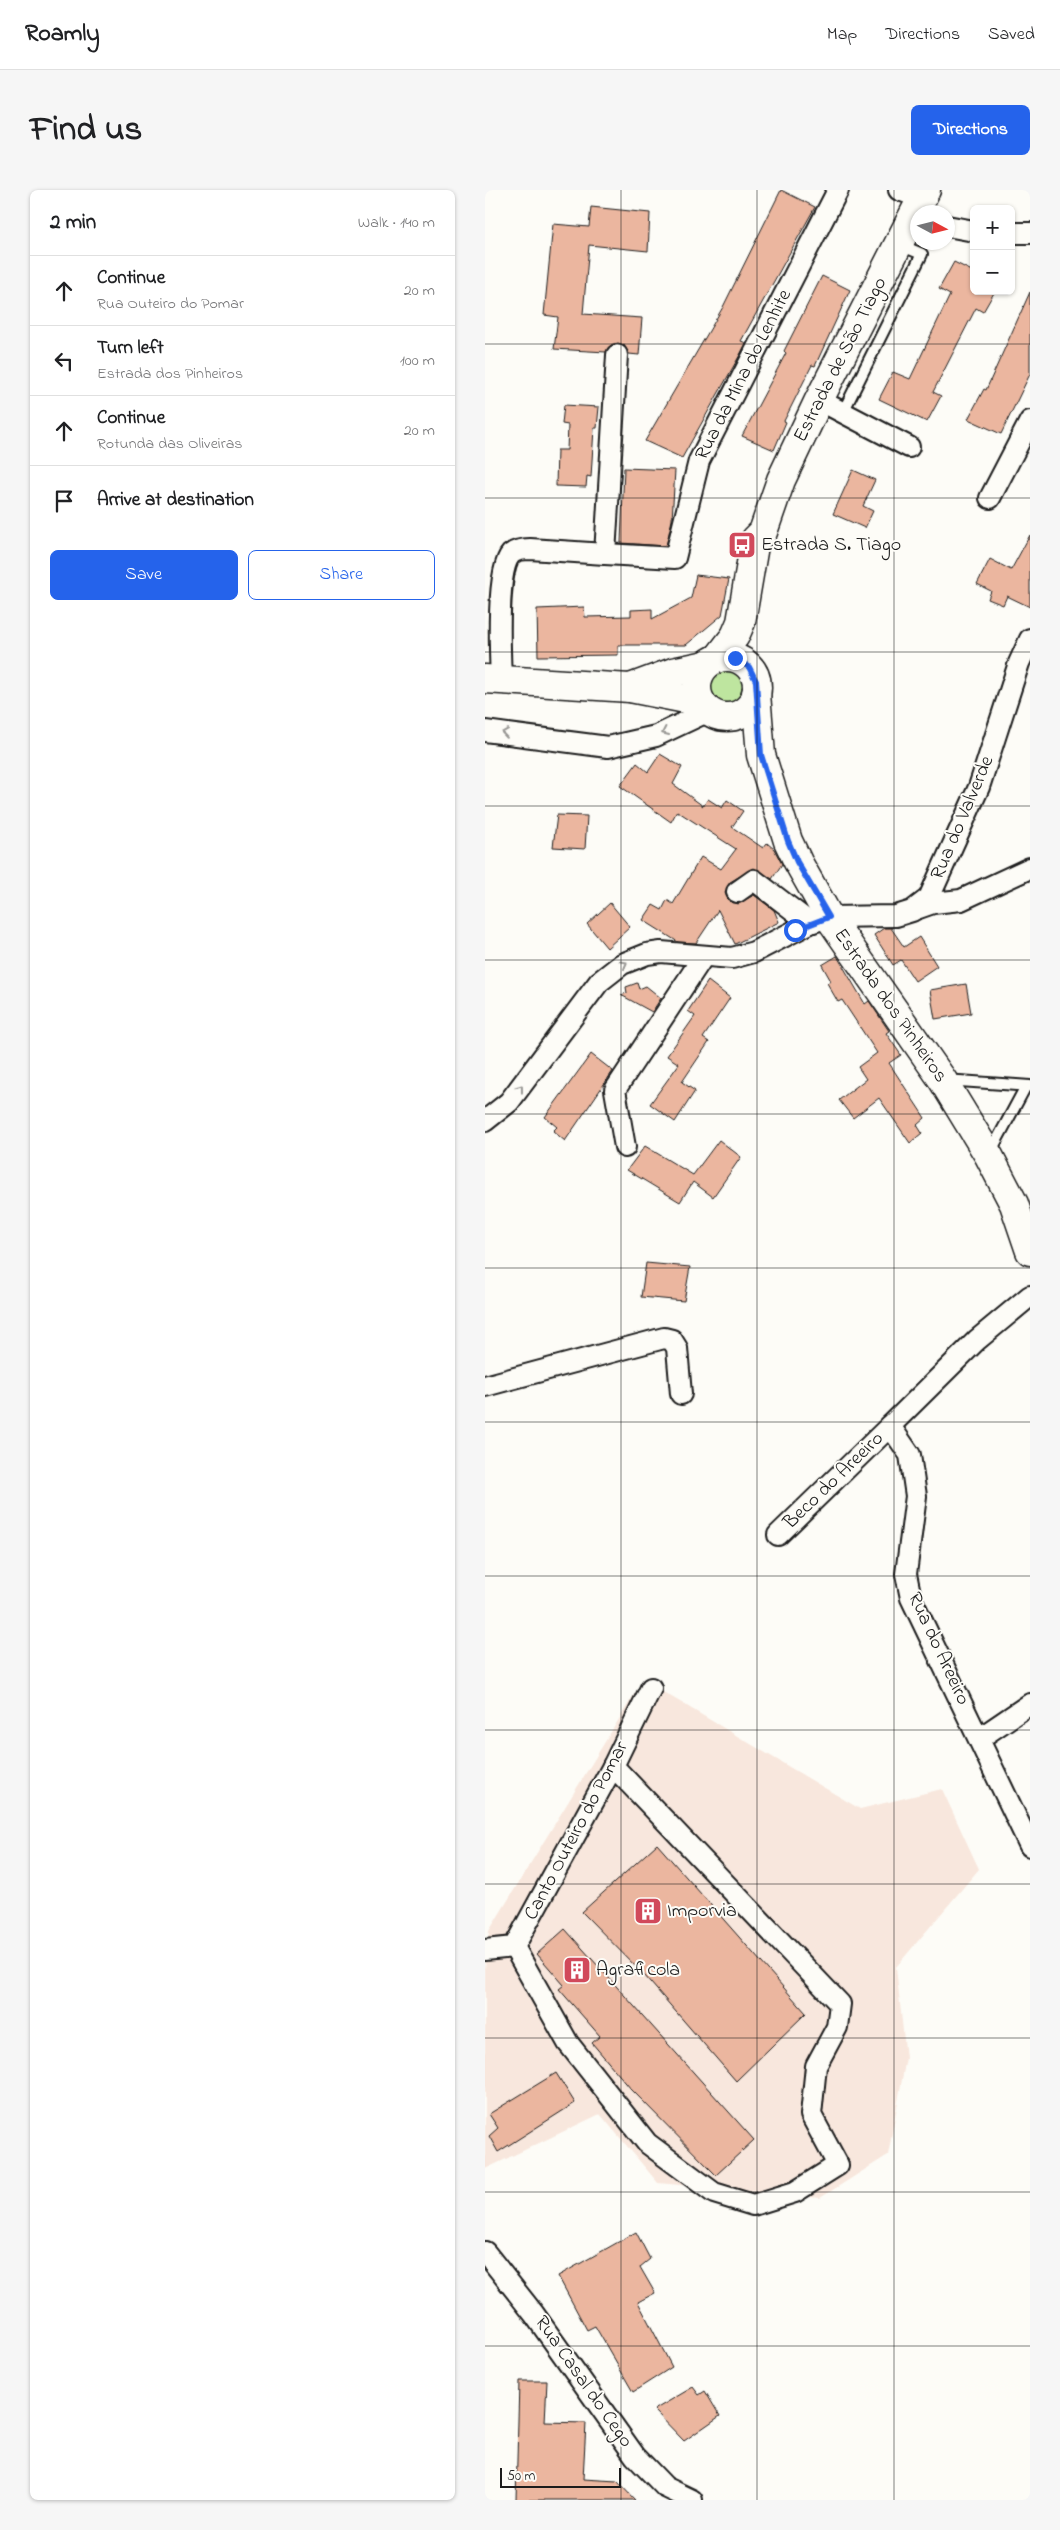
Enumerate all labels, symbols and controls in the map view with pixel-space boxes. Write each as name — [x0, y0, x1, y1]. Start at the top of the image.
text: Roamly — [25, 17, 100, 52]
text: Map — [827, 22, 857, 48]
text: Directions — [885, 22, 960, 48]
text: Saved — [988, 22, 1035, 48]
text: Find us — [30, 105, 142, 156]
button: Directions — [911, 105, 1030, 155]
north arrow — [910, 205, 955, 250]
map controls — [970, 205, 1015, 295]
button: + — [970, 205, 1015, 250]
text: 2 min — [50, 208, 96, 238]
text: Walk · 140 m — [358, 211, 435, 235]
button: − — [970, 250, 1015, 295]
text: Continue — [97, 265, 165, 292]
street label: Estrada de São Tiago — [787, 272, 896, 448]
icon: ahead — [50, 277, 78, 305]
text: 20 m — [404, 279, 435, 303]
street label: Rua da Mina do Lenhite — [688, 284, 800, 465]
text: Rua Outeiro do Pomar — [97, 292, 244, 316]
text: Turn left — [97, 335, 164, 362]
icon: left — [50, 347, 78, 375]
text: 100 m — [400, 349, 435, 373]
text: Estrada dos Pinheiros — [97, 362, 243, 386]
text: Continue — [97, 405, 165, 432]
icon: ahead — [50, 417, 78, 445]
text: 20 m — [404, 419, 435, 443]
text: Rotunda das Oliveiras — [97, 432, 242, 456]
icon: arrive — [50, 487, 78, 515]
text: Arrive at destination — [97, 487, 254, 514]
bus stop icon: Estrada S. Tiago — [727, 530, 757, 560]
place label: Estrada S. Tiago — [761, 531, 901, 561]
button: Save — [50, 550, 238, 600]
button: Share — [248, 550, 435, 600]
route end — [724, 647, 747, 670]
one-way arrow — [661, 725, 670, 736]
one-way arrow — [501, 729, 510, 739]
street label: Rua do Valverde — [924, 751, 1002, 884]
route start — [784, 919, 807, 942]
street label: Estrada dos Pinheiros — [826, 923, 954, 1089]
one-way arrow — [618, 960, 627, 970]
one-way arrow — [514, 1084, 523, 1094]
street label: Beco do Areeiro — [776, 1425, 891, 1537]
street label: Rua do Areeiro — [899, 1588, 977, 1710]
street label: Canto Outeiro do Pomar — [517, 1736, 637, 1926]
building icon: Imporvia — [633, 1896, 663, 1926]
place label: Imporvia — [667, 1897, 737, 1926]
building icon: Agraficola — [562, 1955, 592, 1985]
place label: Agraficola — [596, 1956, 680, 1986]
street label: Rua Casal do Cego — [526, 2310, 639, 2455]
scale bar — [500, 2465, 621, 2488]
text: 50 m — [507, 2466, 535, 2487]

